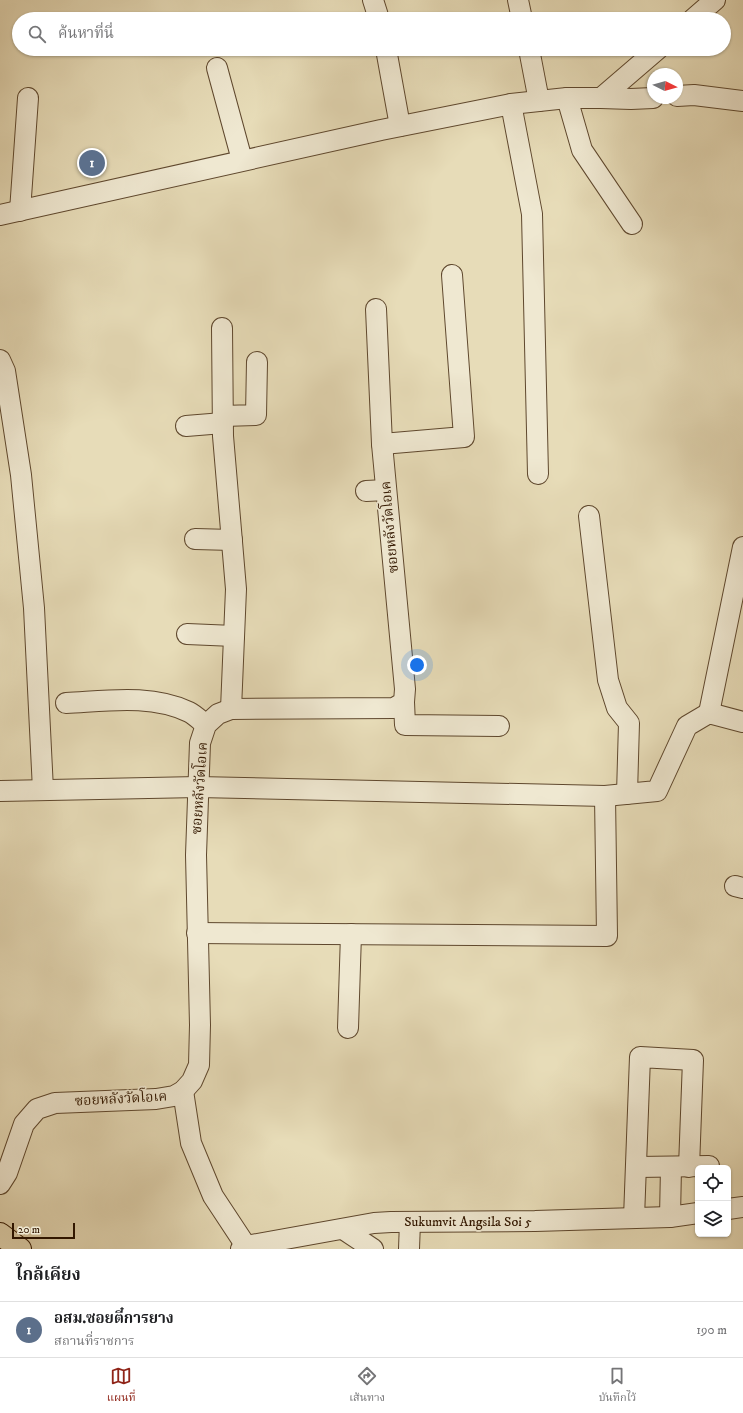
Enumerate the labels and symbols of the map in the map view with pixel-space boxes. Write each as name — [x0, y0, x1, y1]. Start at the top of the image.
north arrow — [647, 68, 683, 104]
pin: 1 — [79, 148, 105, 178]
street label: ซอยหลังวัดโอเค — [375, 480, 403, 574]
your location — [407, 655, 427, 675]
street label: ซอยหลังวัดโอเค — [186, 741, 212, 835]
street label: ซอยหลังวัดโอเค — [74, 1086, 168, 1110]
street label: Sukumvit Angsila Soi 5 — [404, 1213, 532, 1231]
scale bar — [12, 1221, 75, 1240]

